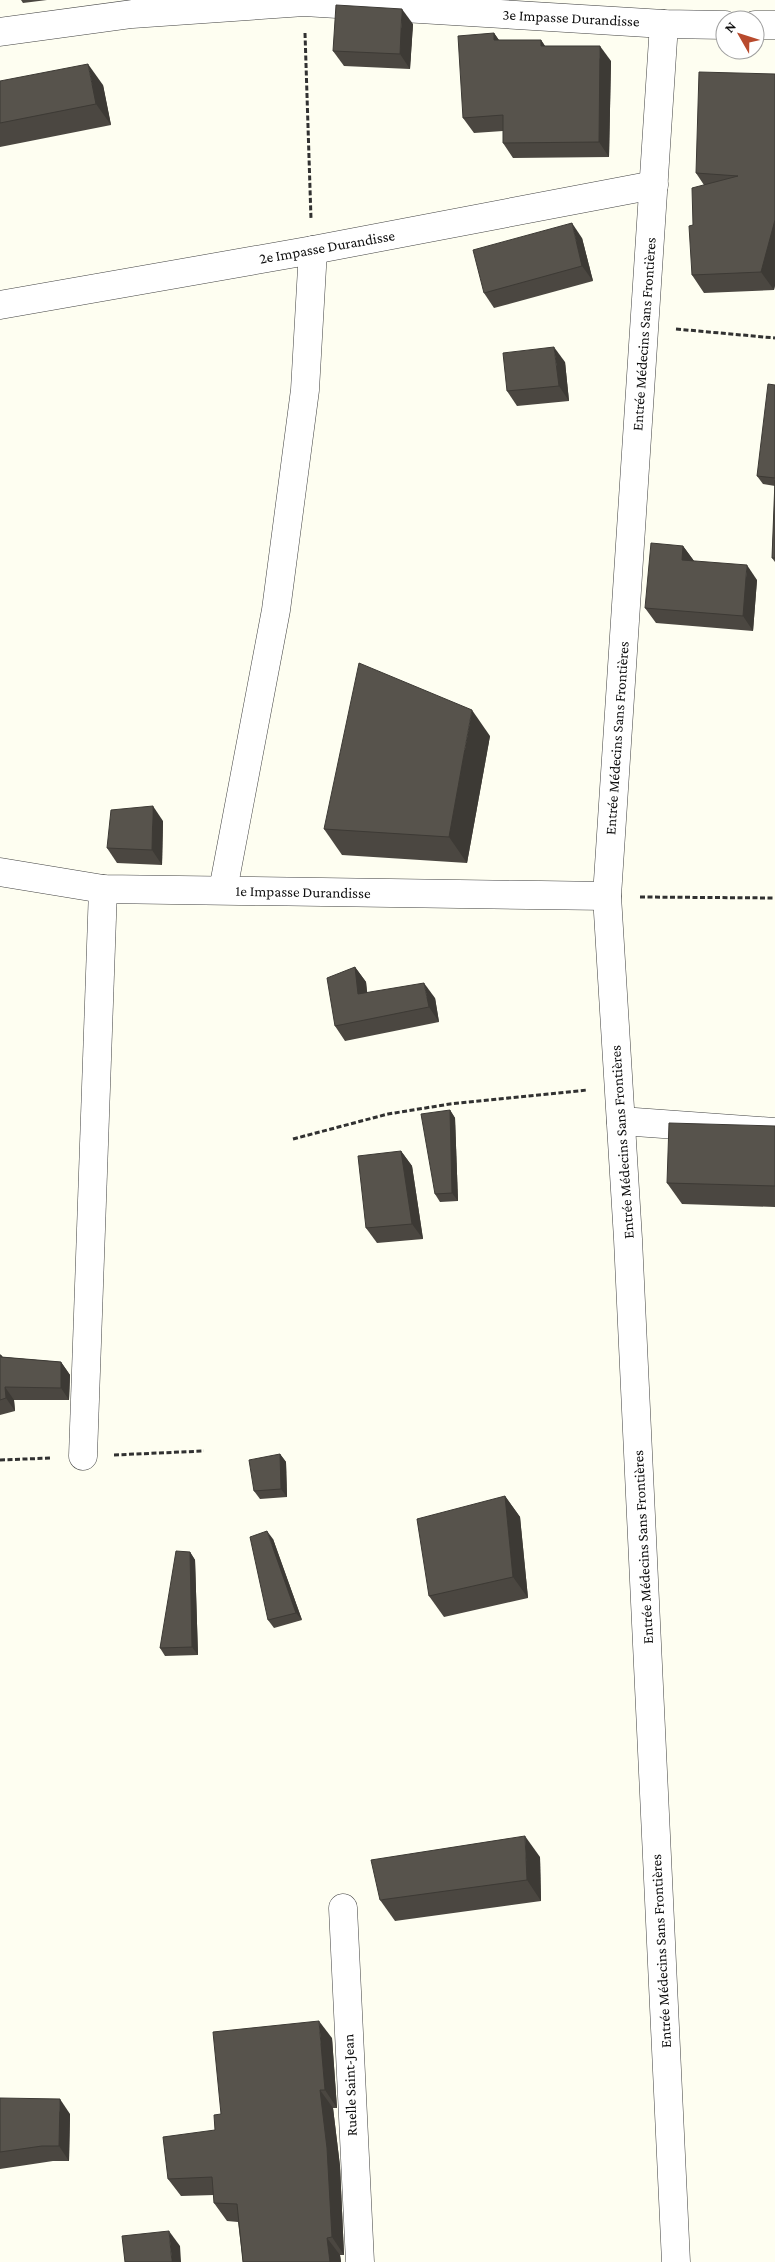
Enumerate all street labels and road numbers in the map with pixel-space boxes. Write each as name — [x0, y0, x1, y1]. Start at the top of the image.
street label: 3e Impasse Durandisse — [502, 6, 640, 31]
street label: 2e Impasse Durandisse — [258, 227, 397, 268]
street label: Entrée Médecins Sans Frontières — [629, 237, 659, 431]
street label: Entrée Médecins Sans Frontières — [602, 641, 632, 835]
street label: 1e Impasse Durandisse — [235, 883, 371, 902]
street label: Entrée Médecins Sans Frontières — [607, 1045, 637, 1239]
street label: Entrée Médecins Sans Frontières — [630, 1450, 656, 1644]
street label: Entrée Médecins Sans Frontières — [648, 1854, 674, 2048]
street label: Ruelle Saint-Jean — [340, 2034, 361, 2136]

